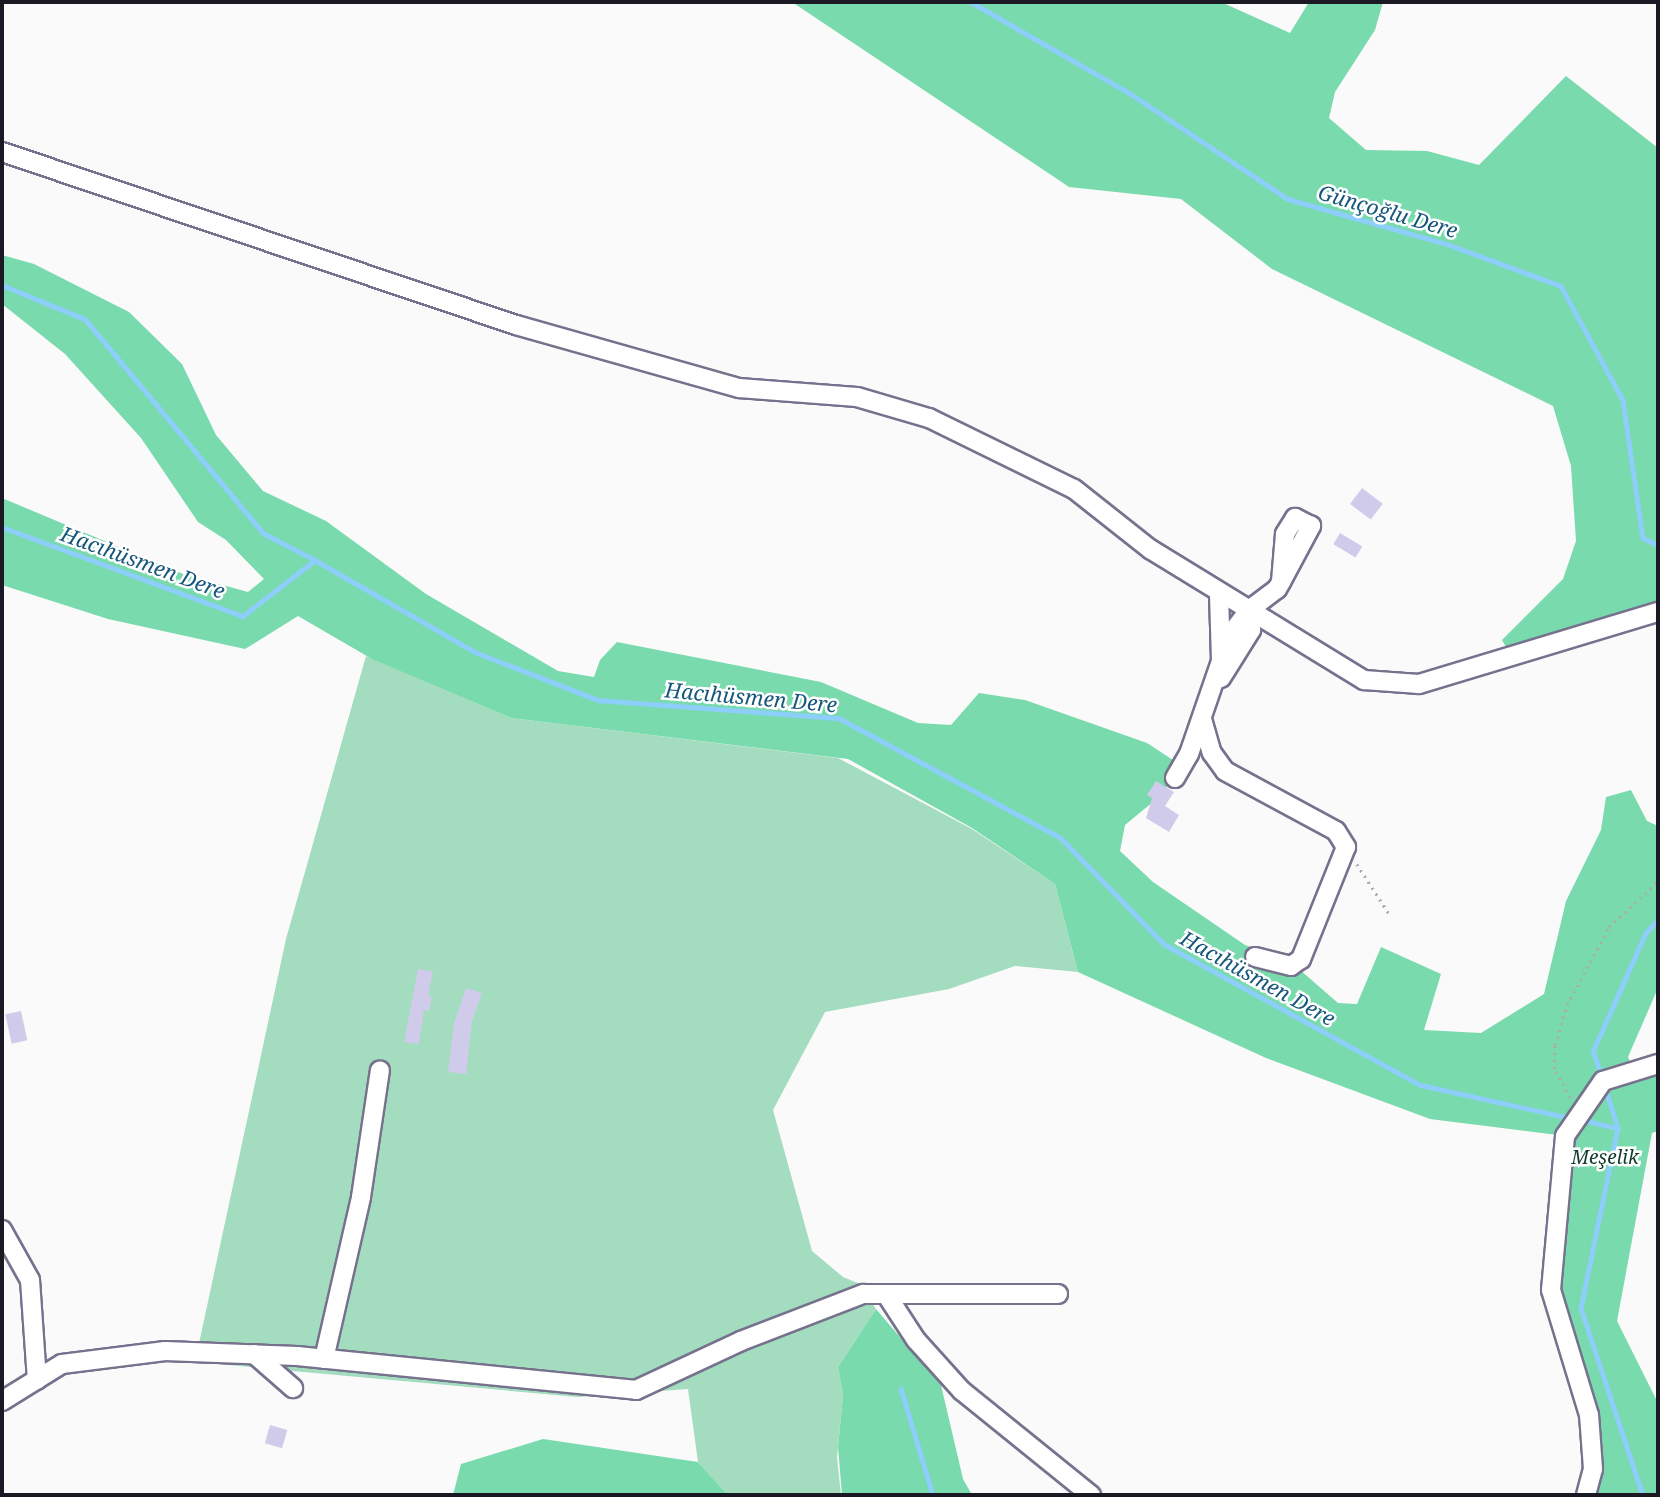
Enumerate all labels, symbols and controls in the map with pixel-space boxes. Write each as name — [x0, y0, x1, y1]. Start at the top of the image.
water label: Günçoğlu Dere — [1315, 179, 1461, 243]
water label: Hacıhüsmen Dere — [57, 521, 229, 603]
water label: Hacıhüsmen Dere — [664, 677, 838, 717]
water label: Hacıhüsmen Dere — [1176, 925, 1340, 1031]
park label: Meşelik — [1571, 1147, 1639, 1169]

